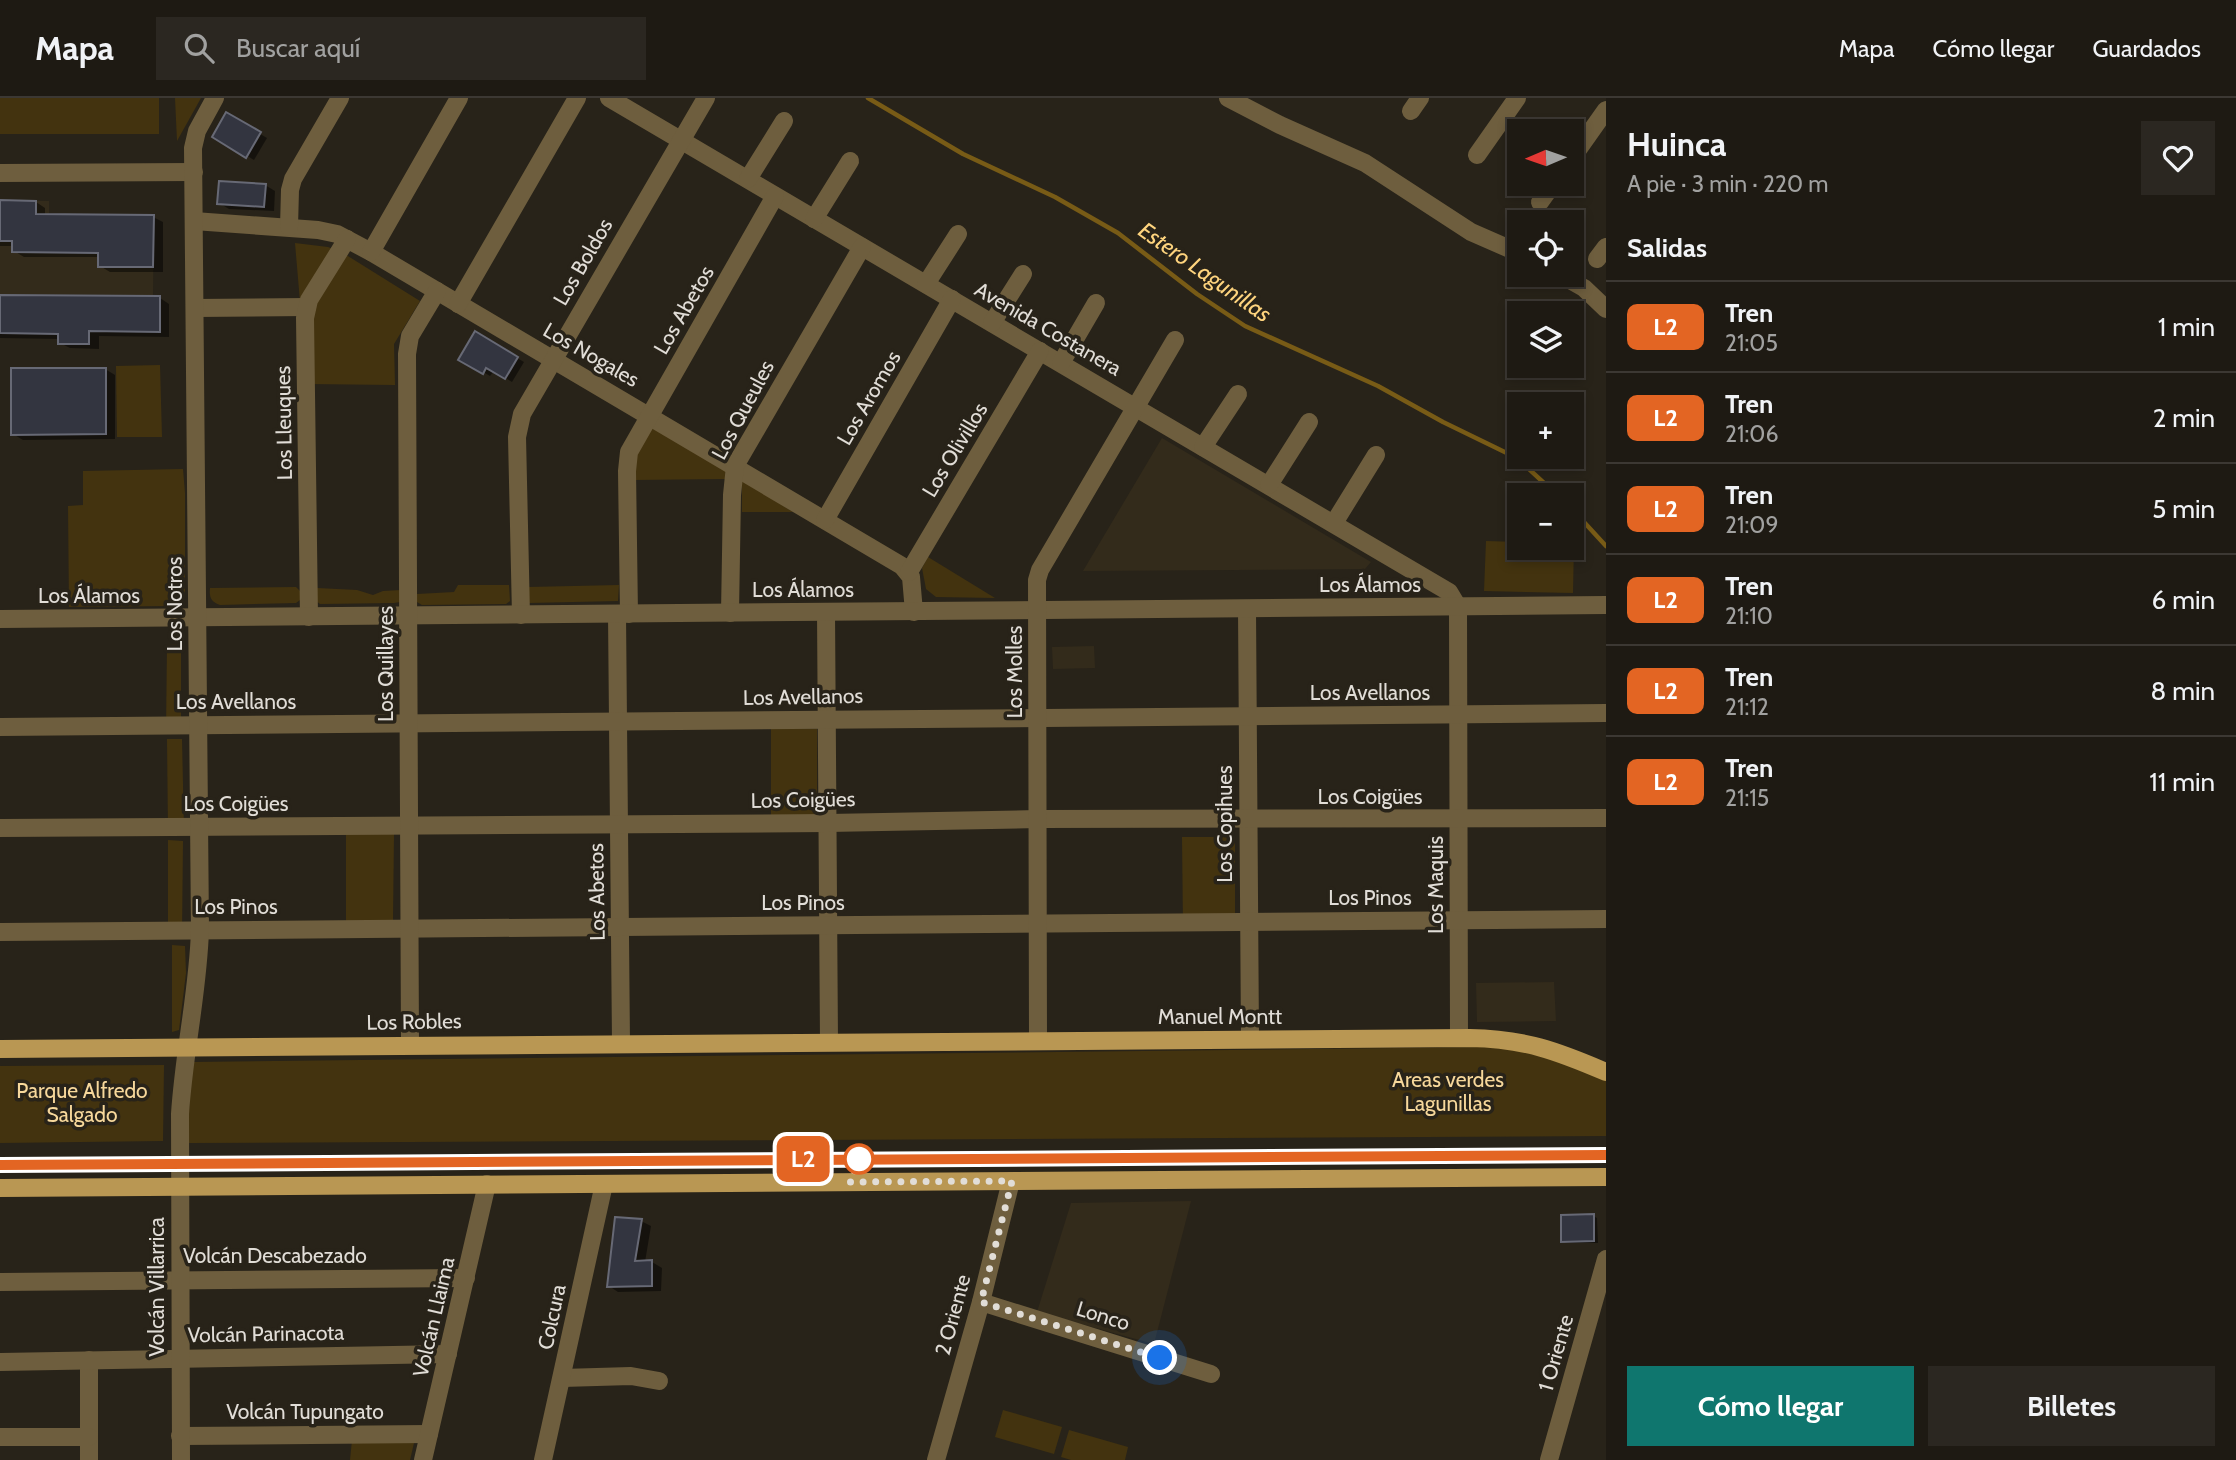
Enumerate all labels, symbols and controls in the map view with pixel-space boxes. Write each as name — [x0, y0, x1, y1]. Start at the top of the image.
search box — [156, 17, 646, 80]
text: Mapa — [35, 28, 114, 68]
icon: search — [180, 29, 218, 67]
text: Buscar aquí — [236, 32, 360, 64]
text: Mapa — [1839, 34, 1895, 63]
text: Cómo llegar — [1933, 34, 2054, 63]
text: Guardados — [2092, 34, 2201, 63]
north arrow — [1507, 119, 1584, 196]
map controls — [1507, 119, 1584, 560]
button: heart — [2141, 121, 2215, 195]
text: Huinca — [1627, 124, 1727, 164]
text: A pie · 3 min · 220 m — [1627, 170, 1828, 198]
button: locate — [1507, 210, 1584, 287]
street label: Los Boldos — [548, 214, 618, 310]
water label: Estero Lagunillas — [1133, 216, 1277, 328]
text: Salidas — [1627, 232, 1707, 264]
street label: Los Abetos — [648, 261, 719, 358]
street label: Avenida Costanera — [971, 277, 1126, 381]
text: Tren — [1725, 297, 1773, 329]
button: layers — [1507, 301, 1584, 378]
text: 1 min — [2158, 311, 2215, 343]
text: L2 — [1653, 312, 1678, 341]
street label: Los Nogales — [539, 317, 644, 392]
text: 21:05 — [1725, 329, 1778, 357]
street label: Los Aromos — [832, 346, 906, 449]
street label: Los Queules — [706, 356, 779, 463]
street label: Los Lleuques — [270, 365, 297, 480]
text: Tren — [1725, 388, 1773, 420]
button: + — [1507, 392, 1584, 469]
street label: Los Olivillos — [917, 398, 993, 501]
text: 2 min — [2153, 402, 2215, 434]
text: L2 — [1653, 403, 1678, 432]
text: 21:06 — [1725, 420, 1778, 448]
text: Tren — [1725, 479, 1773, 511]
button: − — [1507, 483, 1584, 560]
text: 5 min — [2152, 493, 2215, 525]
text: L2 — [1653, 494, 1678, 523]
text: 21:09 — [1725, 511, 1778, 539]
street label: Los Notros — [162, 556, 187, 651]
text: Tren — [1725, 570, 1773, 602]
street label: Los Álamos — [1319, 572, 1421, 597]
street label: Los Álamos — [752, 577, 854, 602]
street label: Los Álamos — [38, 583, 140, 608]
text: 6 min — [2152, 584, 2215, 616]
text: L2 — [1653, 585, 1678, 614]
text: 21:10 — [1725, 602, 1773, 630]
street label: Los Quillayes — [373, 606, 398, 722]
street label: Los Molles — [1002, 625, 1027, 718]
text: Tren — [1725, 661, 1773, 693]
text: 8 min — [2151, 675, 2215, 707]
text: L2 — [1653, 676, 1678, 705]
street label: Los Avellanos — [1310, 680, 1430, 705]
street label: Los Avellanos — [743, 683, 864, 710]
street label: Los Avellanos — [176, 689, 296, 714]
text: 21:12 — [1725, 693, 1769, 721]
text: Tren — [1725, 752, 1773, 784]
street label: Los Copihues — [1212, 765, 1237, 883]
text: 11 min — [2149, 766, 2215, 798]
text: L2 — [1653, 767, 1678, 796]
street label: Los Coigües — [1318, 784, 1423, 809]
text: 21:15 — [1725, 784, 1769, 812]
street label: Los Coigües — [750, 786, 856, 813]
street label: Los Coigües — [184, 791, 289, 816]
street label: Los Maquis — [1423, 836, 1448, 934]
street label: Los Abetos — [583, 843, 610, 941]
street label: Los Pinos — [1328, 885, 1412, 910]
street label: Los Pinos — [761, 890, 845, 915]
street label: Los Pinos — [194, 894, 278, 919]
street label: Manuel Montt — [1158, 1004, 1282, 1029]
street label: Los Robles — [366, 1008, 462, 1035]
park label: Areas verdes Lagunillas — [1392, 1067, 1504, 1116]
park label: Parque Alfredo Salgado — [16, 1078, 148, 1127]
line badge: L2 — [772, 1136, 834, 1182]
text: L2 — [791, 1144, 815, 1173]
unlabelled marker — [844, 1144, 874, 1174]
street label: Volcán Villarrica — [144, 1217, 169, 1357]
street label: Volcán Descabezado — [183, 1243, 367, 1268]
street label: Volcán Llaima — [408, 1254, 459, 1379]
street label: 2 Oriente — [930, 1271, 975, 1358]
street label: Colcura — [532, 1282, 571, 1352]
street label: Lonco — [1073, 1296, 1133, 1335]
street label: 1 Oriente — [1533, 1311, 1578, 1394]
street label: Volcán Parinacota — [187, 1320, 345, 1347]
your location — [1142, 1340, 1177, 1375]
button: Cómo llegar — [1627, 1366, 1914, 1446]
button: Billetes — [1928, 1366, 2215, 1446]
street label: Volcán Tupungato — [226, 1399, 384, 1424]

